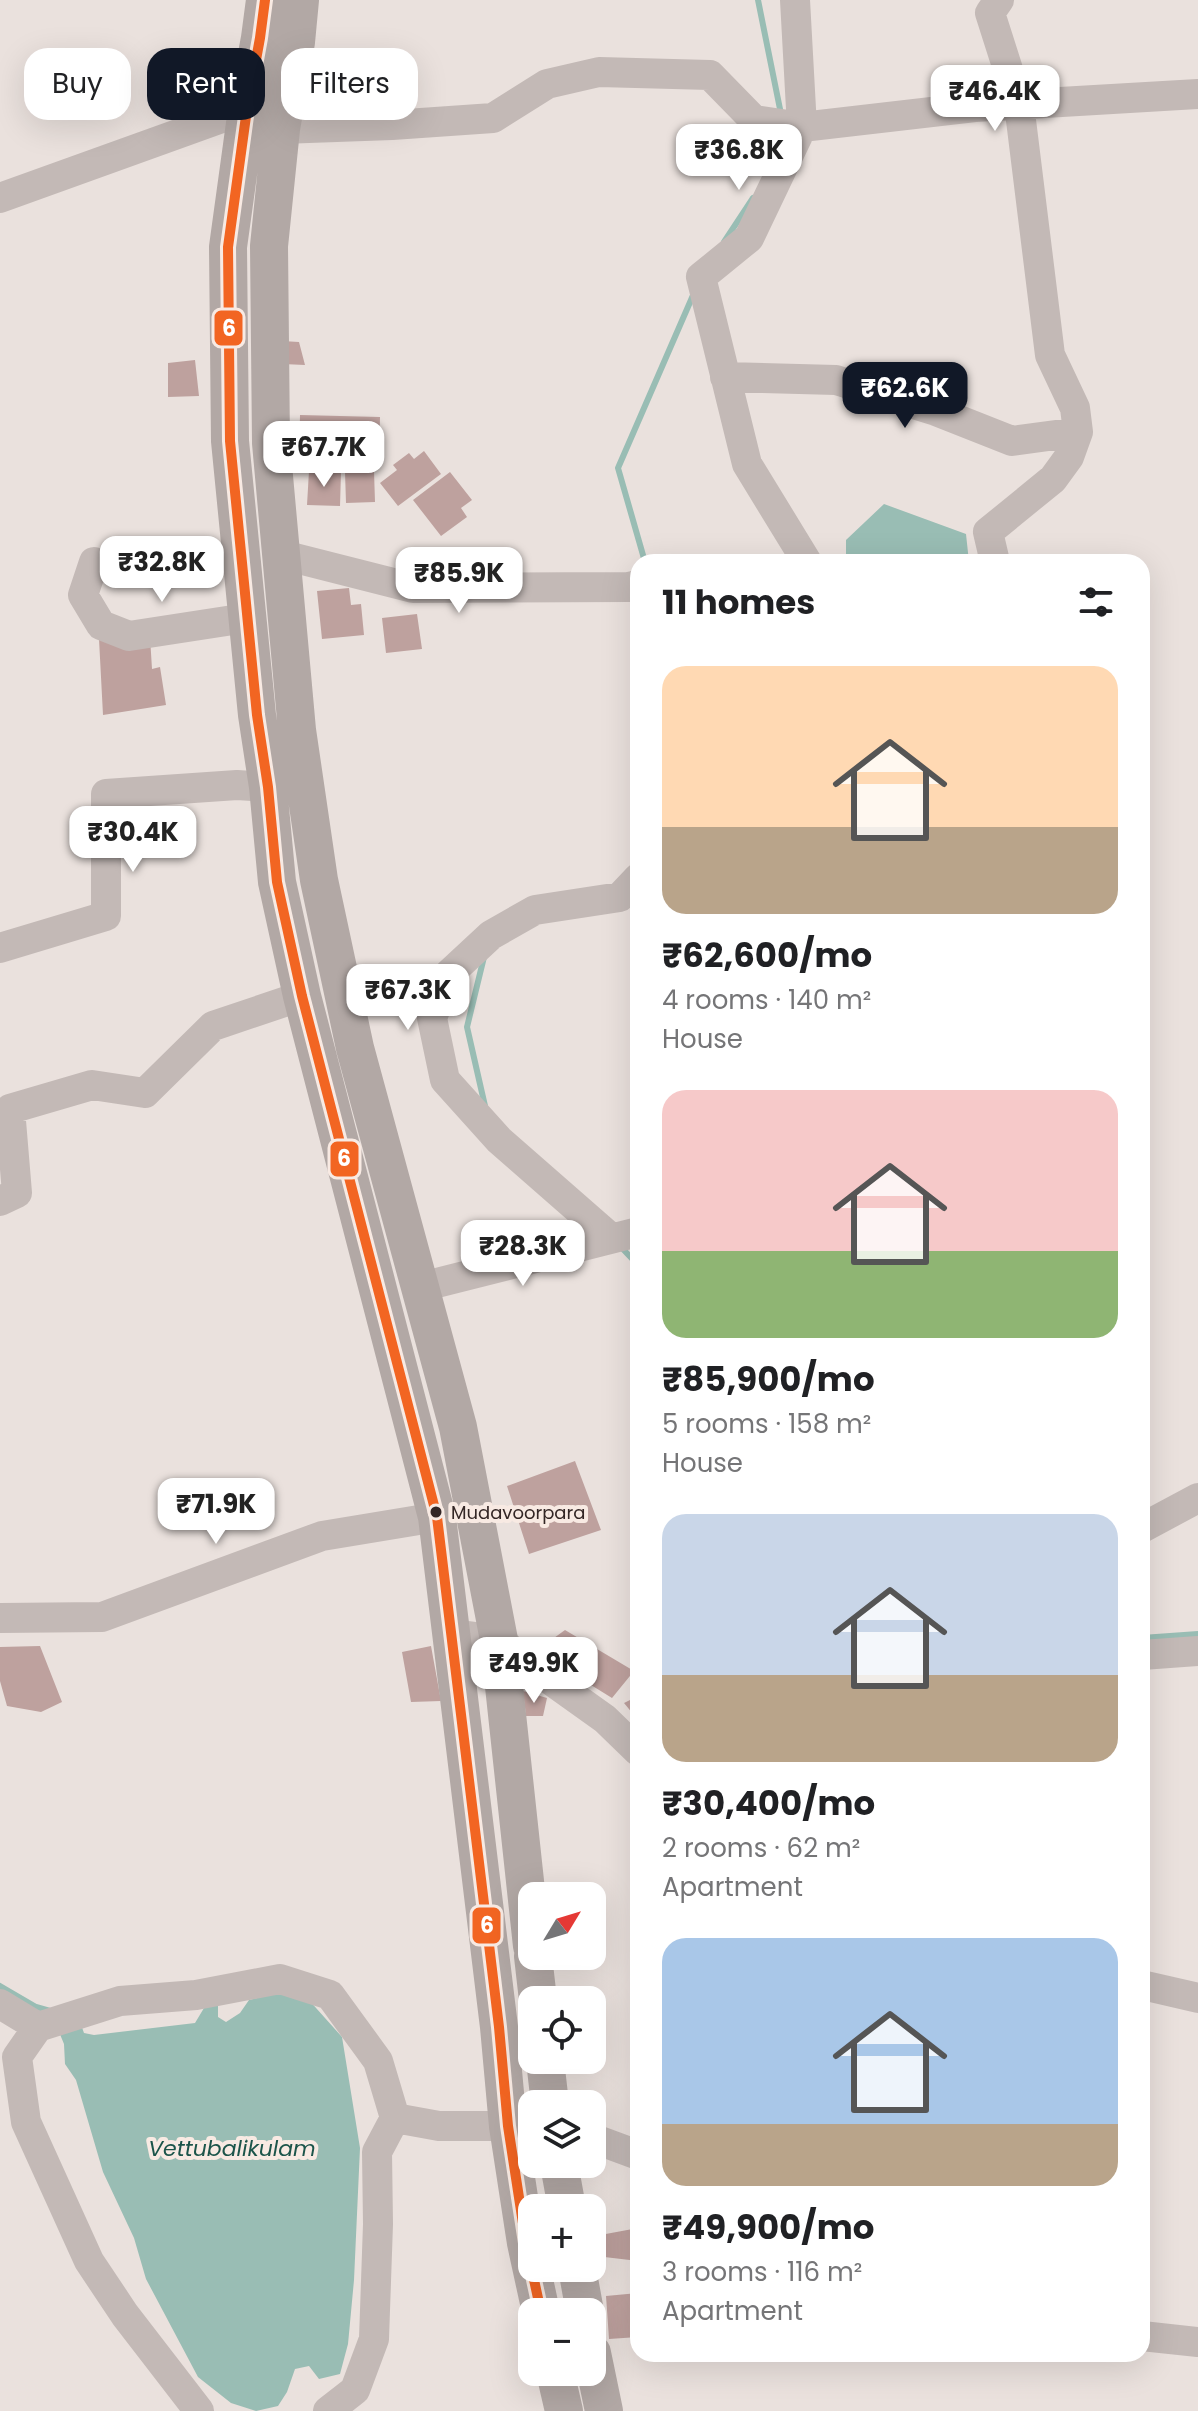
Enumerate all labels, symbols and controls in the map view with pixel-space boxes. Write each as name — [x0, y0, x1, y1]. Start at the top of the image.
chip: Buy — [24, 48, 131, 120]
chip: Rent — [147, 48, 265, 120]
chip: Filters — [281, 48, 418, 120]
pin: ₹46.4K — [930, 65, 1060, 133]
text: ₹46.4K — [949, 73, 1041, 109]
pin: ₹36.8K — [674, 124, 804, 192]
text: ₹36.8K — [694, 132, 784, 168]
line badge: 6 — [213, 309, 244, 347]
text: 6 — [222, 313, 236, 344]
pin: ₹62.6K — [840, 362, 970, 430]
text: ₹62.6K — [861, 370, 949, 406]
pin: ₹67.7K — [259, 421, 389, 489]
text: ₹67.7K — [281, 429, 367, 465]
pin: ₹32.8K — [97, 536, 227, 604]
text: ₹32.8K — [118, 544, 206, 580]
pin: ₹85.9K — [394, 547, 524, 615]
text: ₹85.9K — [414, 555, 504, 591]
text: 11 homes — [662, 578, 815, 626]
icon: filters — [1074, 580, 1118, 624]
icon: home — [818, 718, 962, 862]
pin: ₹30.4K — [68, 806, 198, 874]
text: ₹30.4K — [87, 814, 179, 850]
text: ₹62,600/mo — [662, 931, 872, 979]
pin: ₹67.3K — [343, 964, 473, 1032]
text: ₹67.3K — [364, 972, 452, 1008]
text: 4 rooms · 140 m² — [662, 982, 871, 1018]
text: House — [662, 1021, 743, 1057]
line badge: 6 — [329, 1140, 360, 1178]
icon: home — [818, 1142, 962, 1286]
text: 6 — [337, 1143, 351, 1174]
pin: ₹28.3K — [458, 1220, 588, 1288]
text: ₹28.3K — [479, 1228, 567, 1264]
text: ₹85,900/mo — [662, 1355, 875, 1403]
text: 5 rooms · 158 m² — [662, 1406, 871, 1442]
text: House — [662, 1445, 743, 1481]
pin: ₹71.9K — [151, 1478, 281, 1546]
text: ₹71.9K — [176, 1486, 256, 1522]
place label: Mudavoorpara — [451, 1500, 585, 1525]
marker: Mudavoorpara — [428, 1504, 444, 1520]
icon: home — [818, 1566, 962, 1710]
pin: ₹49.9K — [469, 1637, 599, 1705]
text: ₹49.9K — [489, 1645, 579, 1681]
text: ₹30,400/mo — [662, 1779, 875, 1827]
text: 2 rooms · 62 m² — [662, 1830, 860, 1866]
text: Apartment — [662, 1869, 803, 1905]
north arrow — [518, 1882, 606, 1970]
map controls — [518, 1882, 606, 2386]
line badge: 6 — [471, 1906, 502, 1945]
text: 6 — [480, 1910, 494, 1941]
button: locate — [518, 1986, 606, 2074]
icon: home — [818, 1990, 962, 2134]
button: layers — [518, 2090, 606, 2178]
water label: Vettubalikulam — [148, 2133, 316, 2164]
button: + — [518, 2194, 606, 2282]
text: ₹49,900/mo — [662, 2203, 874, 2251]
text: 3 rooms · 116 m² — [662, 2254, 862, 2290]
text: Apartment — [662, 2293, 803, 2329]
button: − — [518, 2298, 606, 2386]

